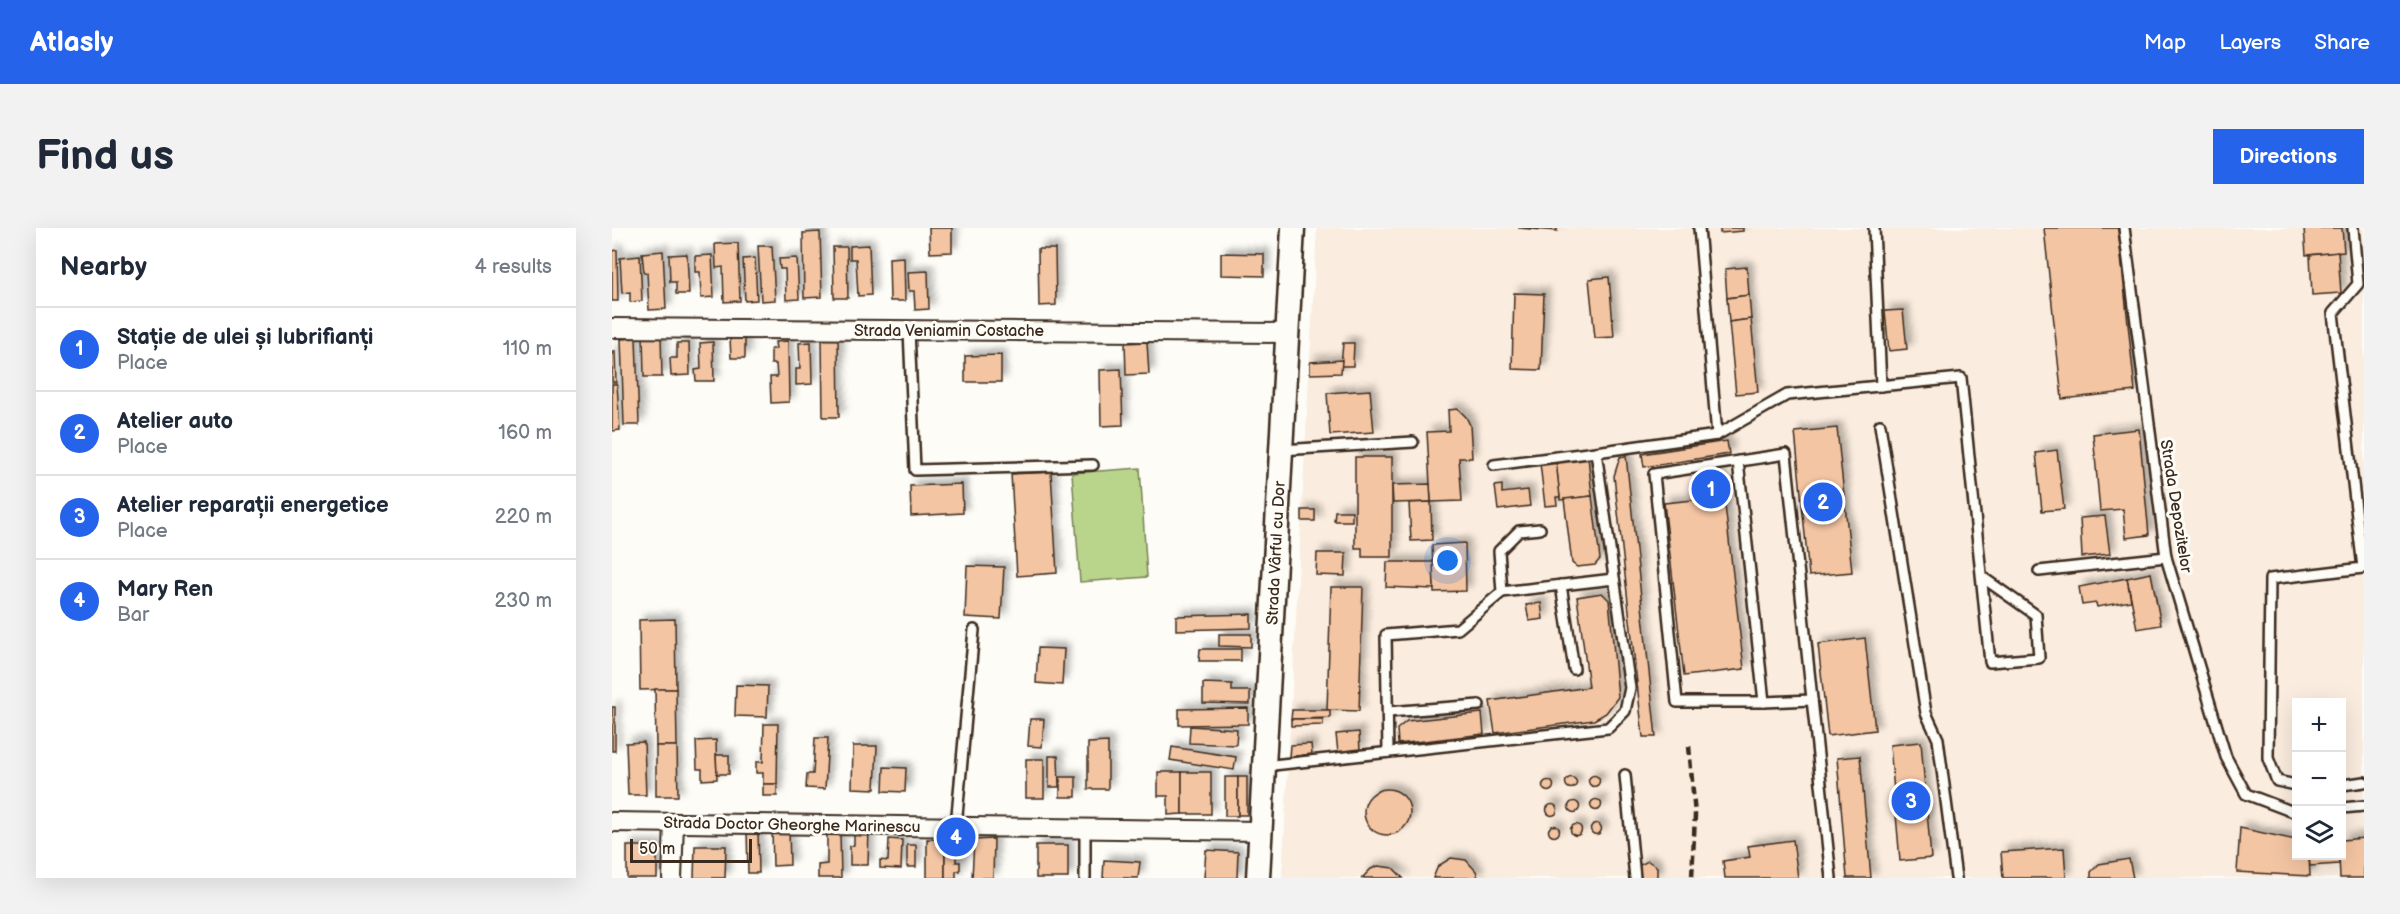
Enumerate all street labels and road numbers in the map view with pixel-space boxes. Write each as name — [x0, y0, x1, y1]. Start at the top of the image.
street label: Strada Veniamin Costache — [854, 322, 1045, 341]
street label: Strada Depozitelor — [2156, 438, 2195, 574]
street label: Strada Vârful cu Dor — [1263, 480, 1290, 626]
street label: Strada Doctor Gheorghe Marinescu — [663, 814, 921, 837]

